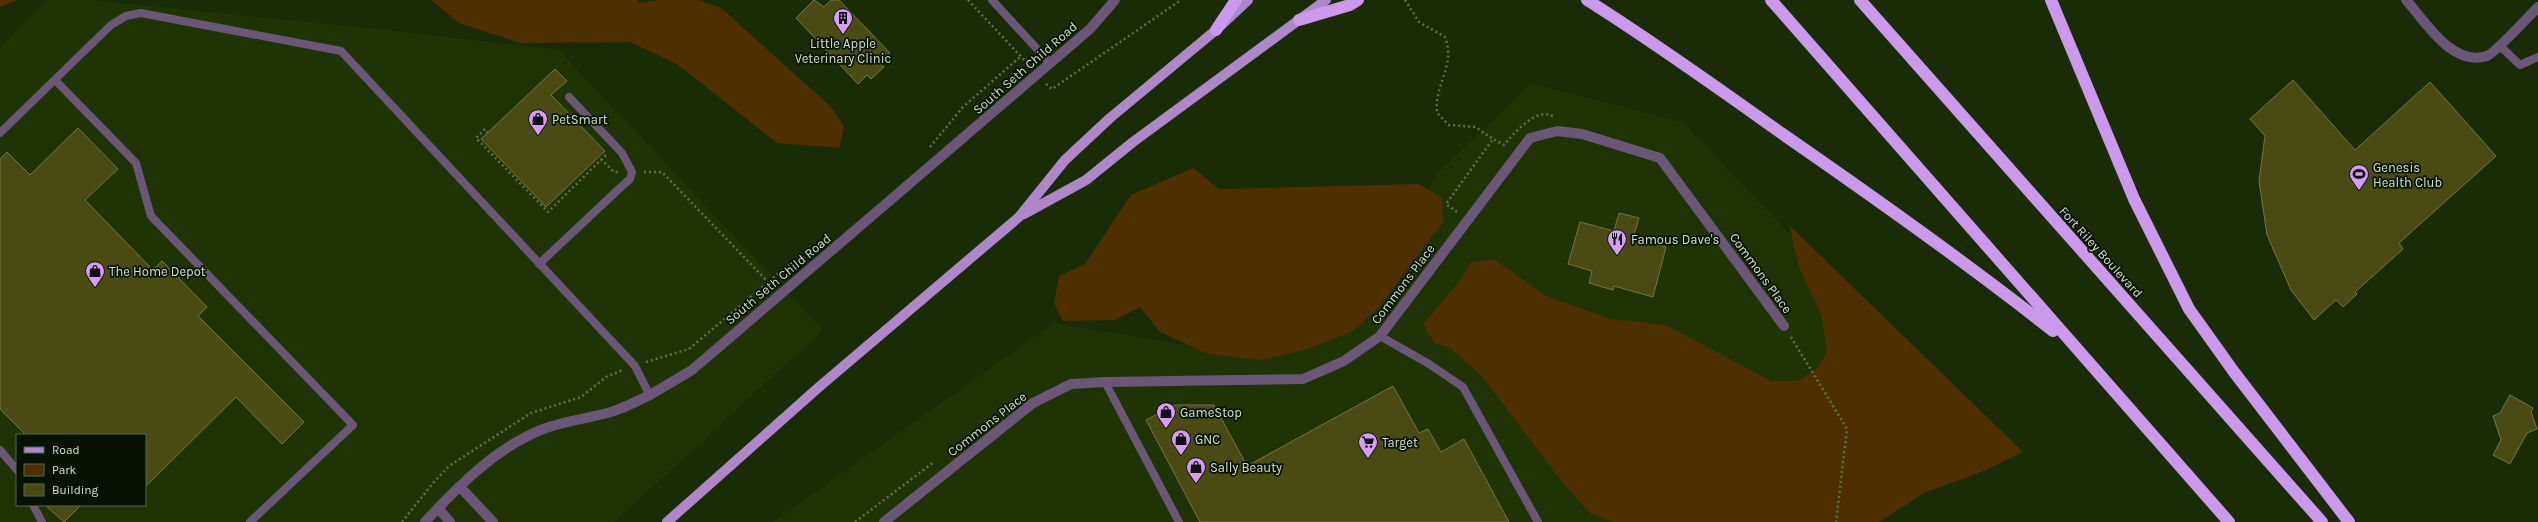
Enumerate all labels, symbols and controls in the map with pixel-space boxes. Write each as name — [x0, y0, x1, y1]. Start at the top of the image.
building icon: Little Apple Veterinary Clinic — [832, 7, 854, 35]
street label: South Seth Child Road — [970, 19, 1080, 117]
place label: Little Apple Veterinary Clinic — [795, 36, 891, 66]
shop icon: PetSmart — [527, 108, 549, 136]
place label: PetSmart — [552, 112, 608, 127]
place label: Genesis Health Club — [2373, 160, 2442, 190]
sports icon: Genesis Health Club — [2348, 163, 2370, 191]
street label: Fort Riley Boulevard — [2056, 204, 2146, 300]
restaurant icon: Famous Dave's — [1606, 228, 1628, 256]
street label: South Seth Child Road — [722, 230, 834, 328]
street label: Commons Place — [1727, 230, 1795, 316]
place label: Famous Dave's — [1631, 232, 1719, 247]
street label: Commons Place — [1368, 241, 1438, 327]
shop icon: The Home Depot — [84, 260, 106, 288]
place label: The Home Depot — [109, 264, 206, 279]
street label: Commons Place — [945, 388, 1030, 459]
shop icon: GameStop — [1155, 401, 1177, 429]
place label: GameStop — [1180, 405, 1242, 420]
shop icon: GNC — [1170, 428, 1192, 456]
supermarket icon: Target — [1357, 431, 1379, 459]
place label: GNC — [1195, 432, 1220, 447]
legend — [16, 434, 146, 506]
place label: Target — [1382, 435, 1418, 450]
text: Road — [52, 443, 80, 457]
shop icon: Sally Beauty — [1185, 456, 1207, 484]
place label: Sally Beauty — [1210, 460, 1282, 475]
text: Park — [52, 463, 77, 477]
text: Building — [52, 483, 99, 497]

